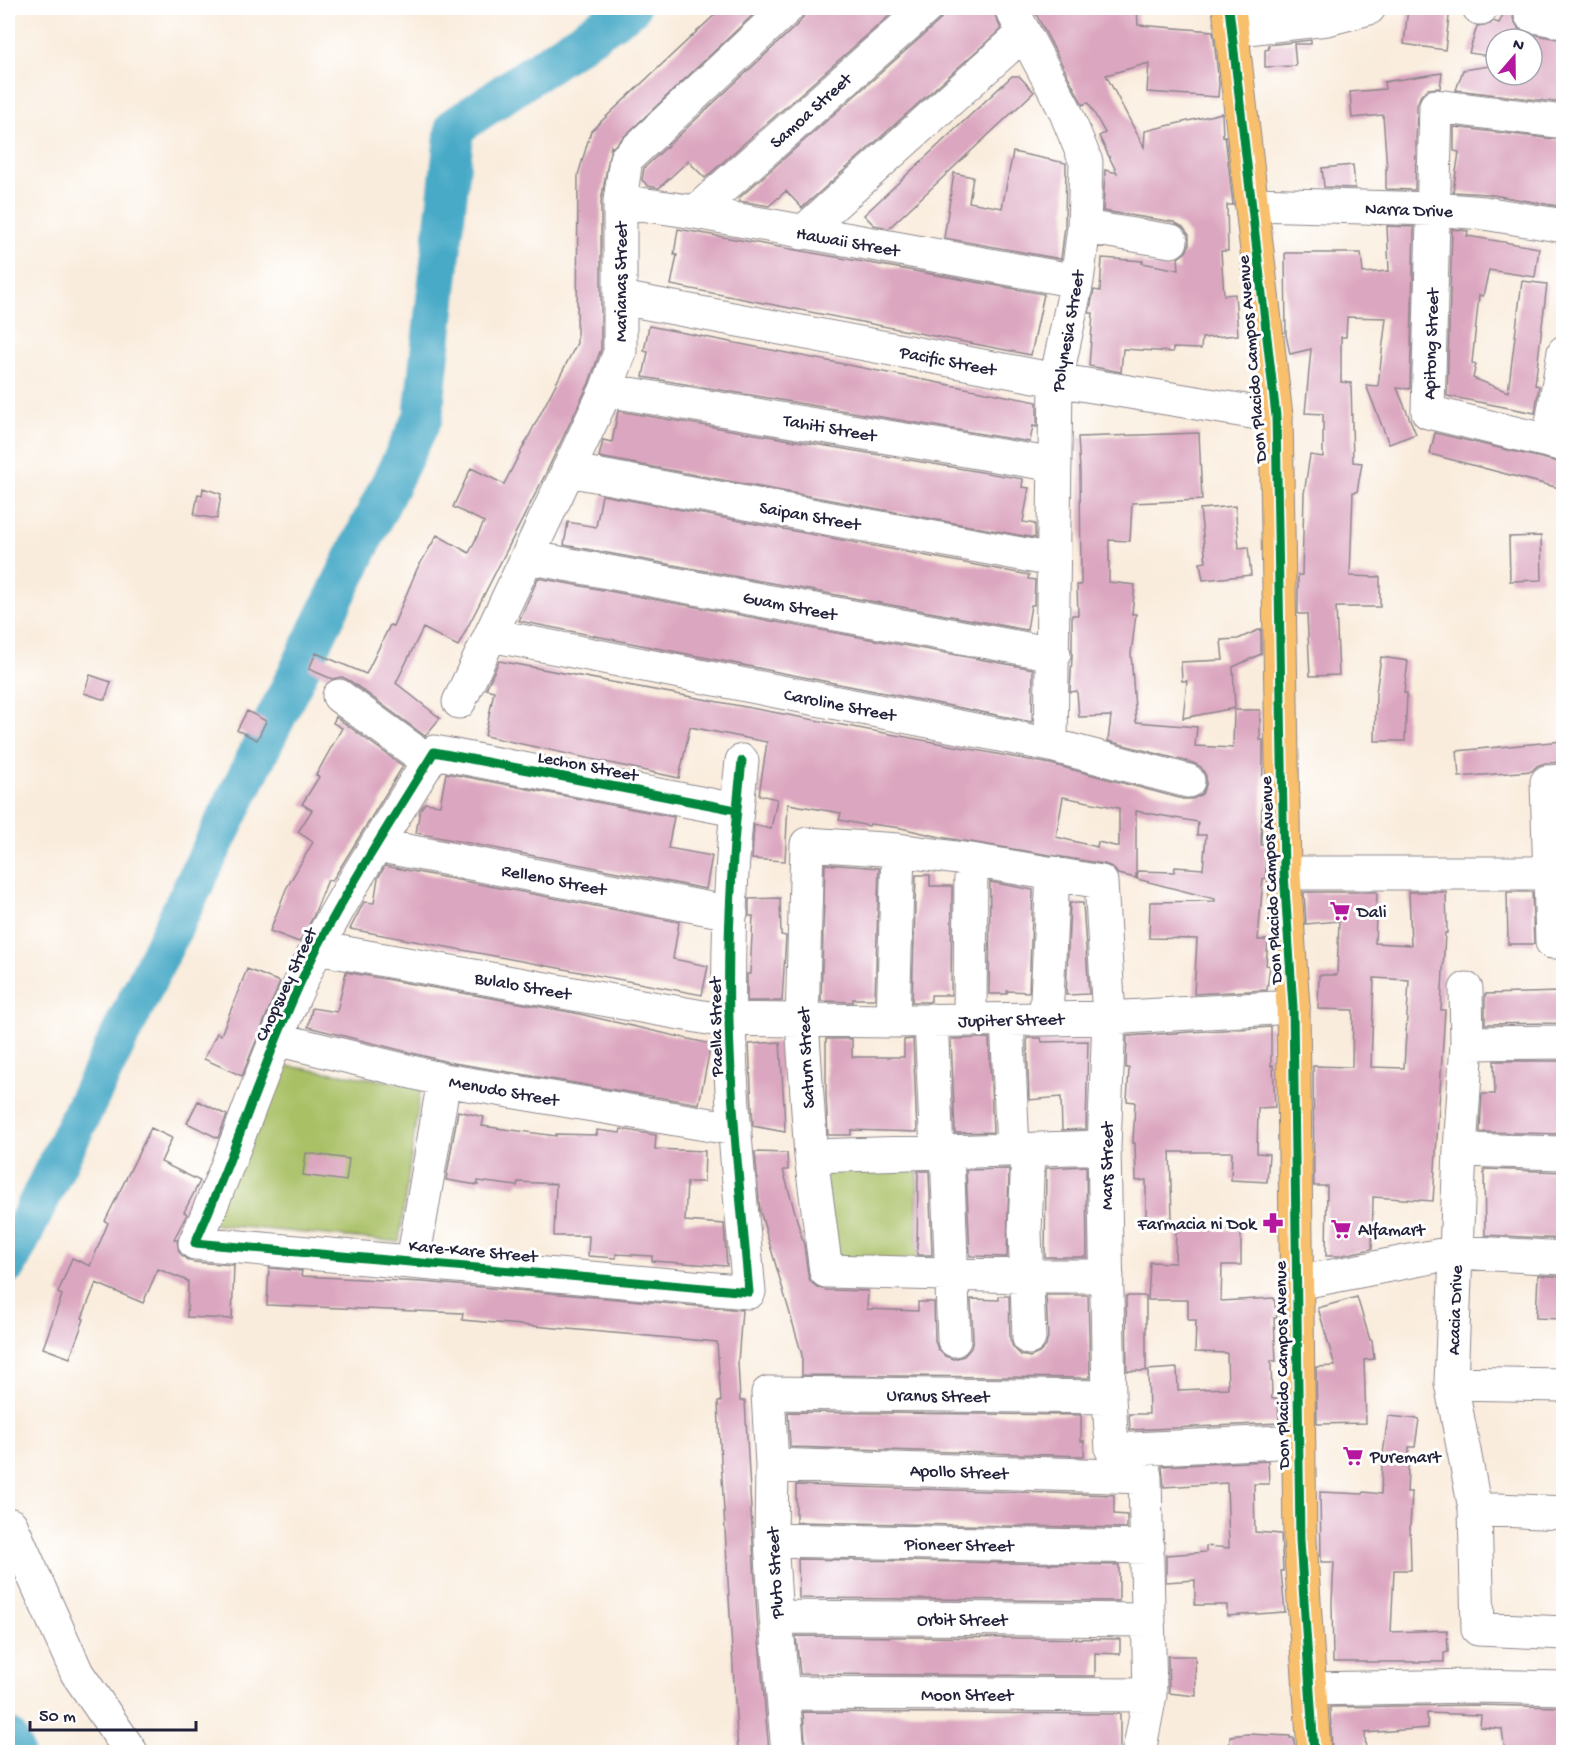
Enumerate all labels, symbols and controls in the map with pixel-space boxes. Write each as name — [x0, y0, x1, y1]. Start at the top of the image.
north arrow — [1484, 27, 1544, 87]
text: N — [1510, 35, 1527, 57]
street label: Samoa Street — [766, 69, 858, 154]
street label: Narra Drive — [1365, 199, 1454, 224]
street label: Marianas Street — [612, 220, 633, 342]
street label: Hawaii Street — [794, 224, 902, 263]
street label: Don Placido Campos Avenue — [1234, 254, 1273, 464]
street label: Polynesia Street — [1048, 268, 1091, 395]
street label: Apitong Street — [1420, 287, 1445, 400]
street label: Pacific Street — [897, 343, 999, 382]
street label: Tahiti Street — [780, 411, 879, 448]
street label: Saipan Street — [758, 498, 863, 537]
street label: Guam Street — [741, 588, 840, 627]
street label: Caroline Street — [782, 685, 899, 728]
street label: Lechon Street — [536, 747, 641, 788]
street label: Don Placido Campos Avenue — [1257, 775, 1288, 985]
street label: Relleno Street — [499, 861, 609, 902]
supermarket icon: Dali — [1328, 899, 1352, 923]
place label: Dali — [1356, 903, 1387, 924]
street label: Chopsuey Street — [252, 923, 323, 1045]
street label: Bulalo Street — [472, 969, 574, 1007]
street label: Paella Street — [706, 975, 729, 1078]
street label: Saturn Street — [794, 1005, 821, 1109]
street label: Jupiter Street — [958, 1010, 1066, 1033]
street label: Menudo Street — [447, 1072, 562, 1113]
street label: Mars Street — [1098, 1120, 1119, 1210]
pharmacy icon: Farmacia ni Dok — [1261, 1211, 1285, 1235]
place label: Farmacia ni Dok — [1137, 1215, 1258, 1236]
supermarket icon: Alfamart — [1329, 1217, 1353, 1241]
place label: Alfamart — [1358, 1221, 1426, 1242]
street label: Kare-Kare Street — [408, 1236, 540, 1269]
street label: Don Placido Campos Avenue — [1271, 1260, 1296, 1470]
street label: Acacia Drive — [1444, 1264, 1469, 1356]
street label: Uranus Street — [886, 1386, 991, 1409]
supermarket icon: Puremart — [1341, 1444, 1365, 1468]
place label: Puremart — [1369, 1448, 1442, 1469]
street label: Apollo Street — [909, 1461, 1010, 1486]
street label: Pluto Street — [764, 1525, 789, 1620]
street label: Pioneer Street — [903, 1535, 1015, 1558]
street label: Orbit Street — [917, 1611, 1009, 1632]
street label: Moon Street — [921, 1686, 1015, 1707]
scale bar — [30, 1694, 196, 1732]
text: 50 m — [39, 1707, 76, 1728]

